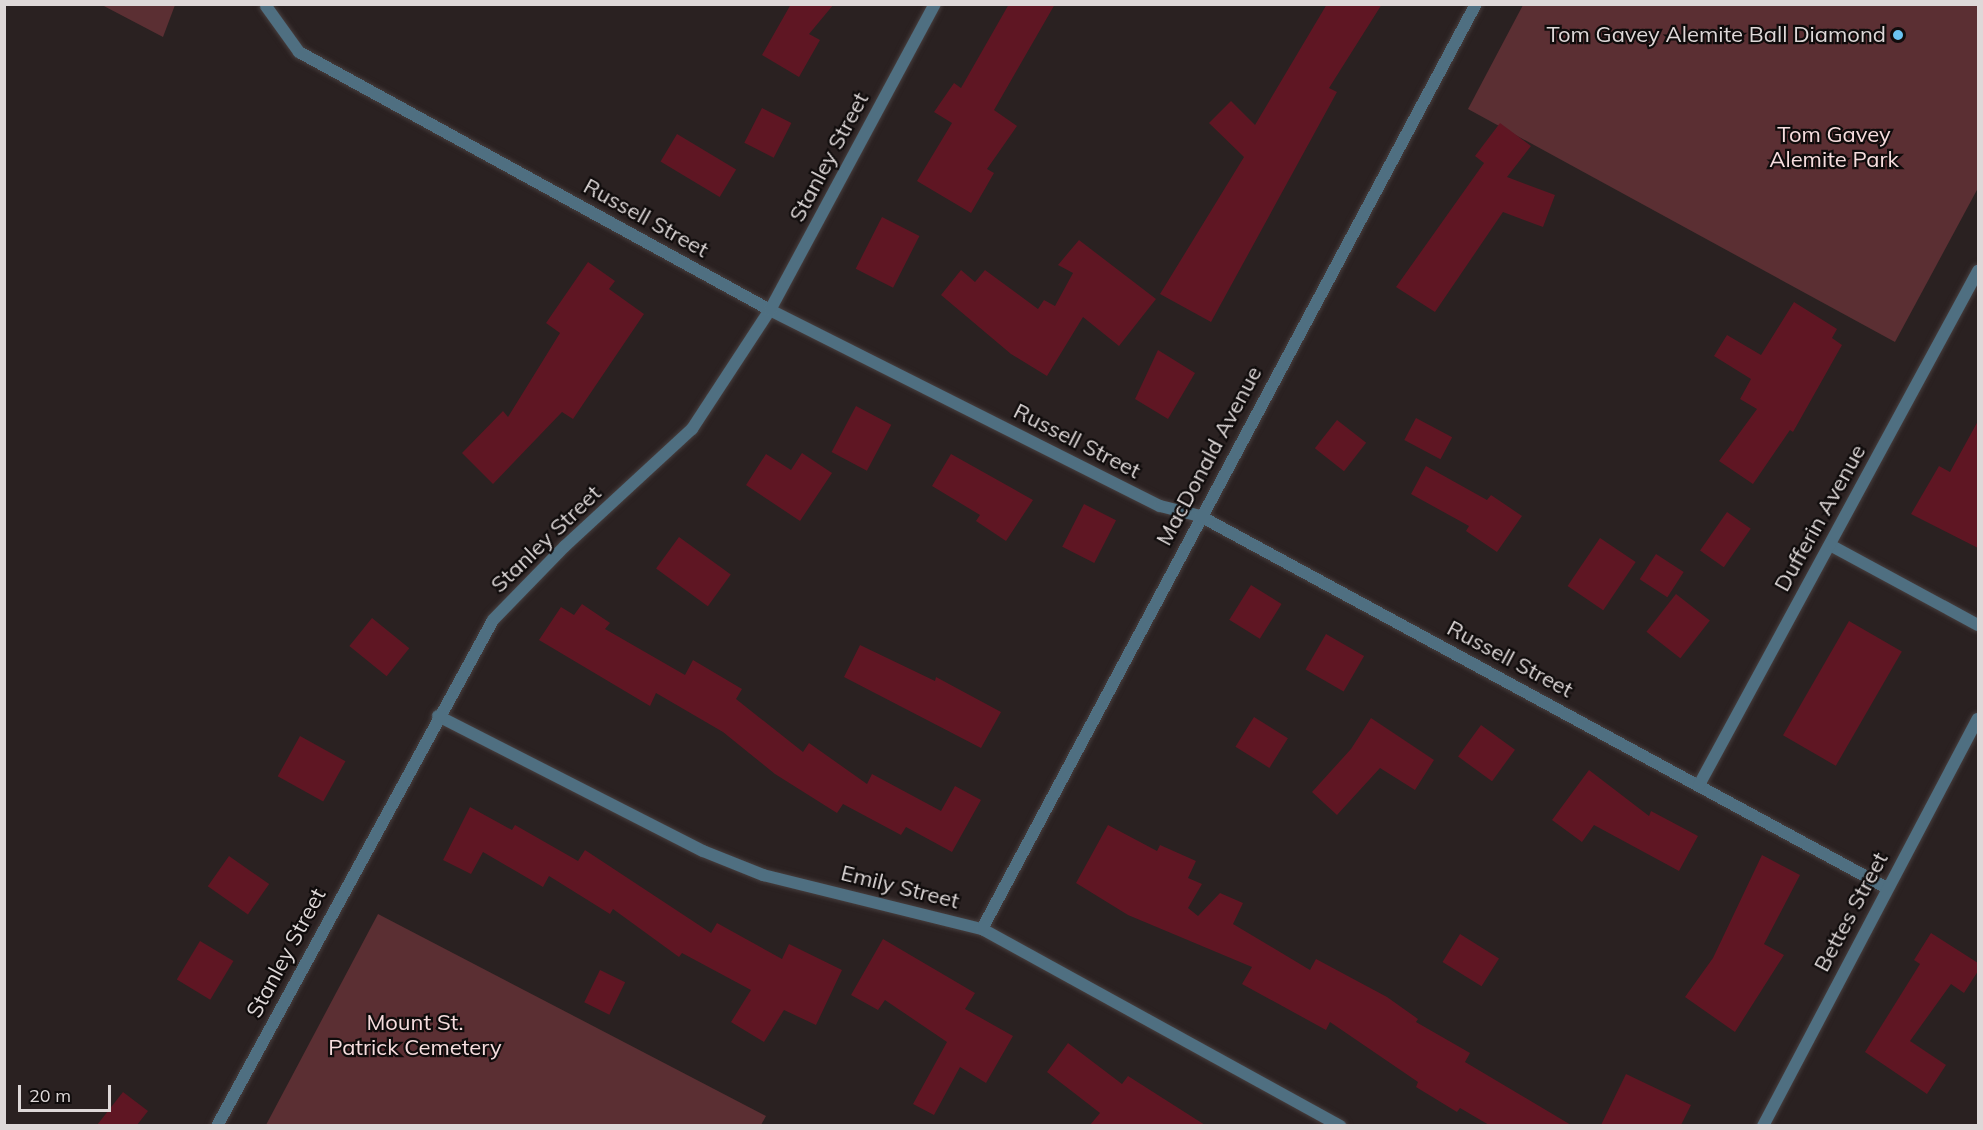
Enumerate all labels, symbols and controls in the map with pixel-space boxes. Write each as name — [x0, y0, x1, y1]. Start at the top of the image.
place label: Tom Gavey Alemite Ball Diamond — [1546, 22, 1886, 48]
marker: Tom Gavey Alemite Ball Diamond — [1891, 28, 1905, 42]
street label: Stanley Street — [784, 88, 874, 226]
park label: Tom Gavey Alemite Park — [1769, 121, 1899, 172]
street label: Russell Street — [579, 173, 713, 263]
street label: MacDonald Avenue — [1151, 362, 1267, 550]
street label: Russell Street — [1009, 398, 1145, 484]
street label: Dufferin Avenue — [1769, 440, 1871, 596]
street label: Stanley Street — [485, 480, 607, 598]
street label: Russell Street — [1443, 615, 1577, 703]
street label: Bettes Street — [1809, 848, 1893, 976]
street label: Emily Street — [838, 860, 962, 914]
street label: Stanley Street — [241, 884, 331, 1022]
park label: Mount St. Patrick Cemetery — [328, 1009, 502, 1060]
scale bar — [21, 1073, 114, 1111]
text: 20 m — [29, 1084, 71, 1107]

